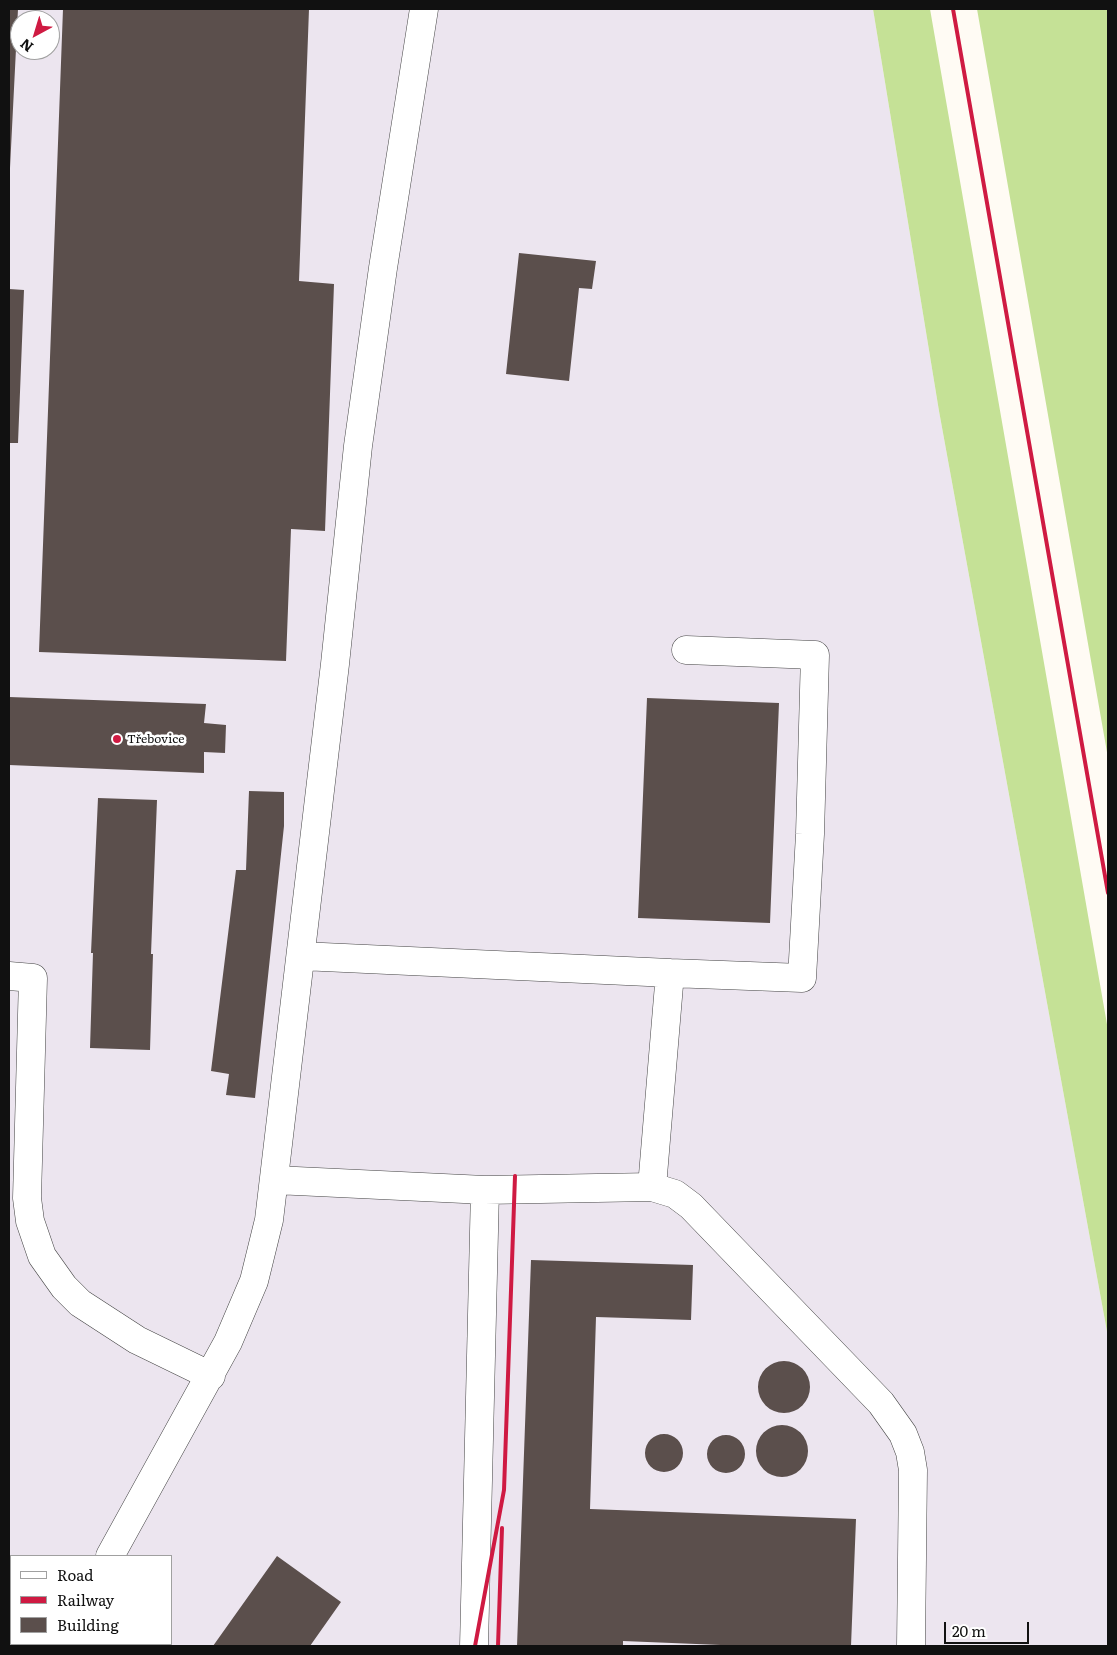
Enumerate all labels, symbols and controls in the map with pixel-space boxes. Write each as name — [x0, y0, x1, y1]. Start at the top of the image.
north arrow — [10, 10, 60, 60]
text: N — [15, 34, 37, 57]
place label: Třebovice — [127, 732, 184, 746]
marker: Třebovice — [111, 733, 123, 745]
legend — [10, 1555, 172, 1645]
text: Road — [57, 1563, 93, 1586]
text: Railway — [57, 1588, 114, 1611]
scale bar — [947, 1612, 1032, 1644]
text: Building — [57, 1613, 119, 1636]
text: 20 m — [952, 1619, 986, 1642]

